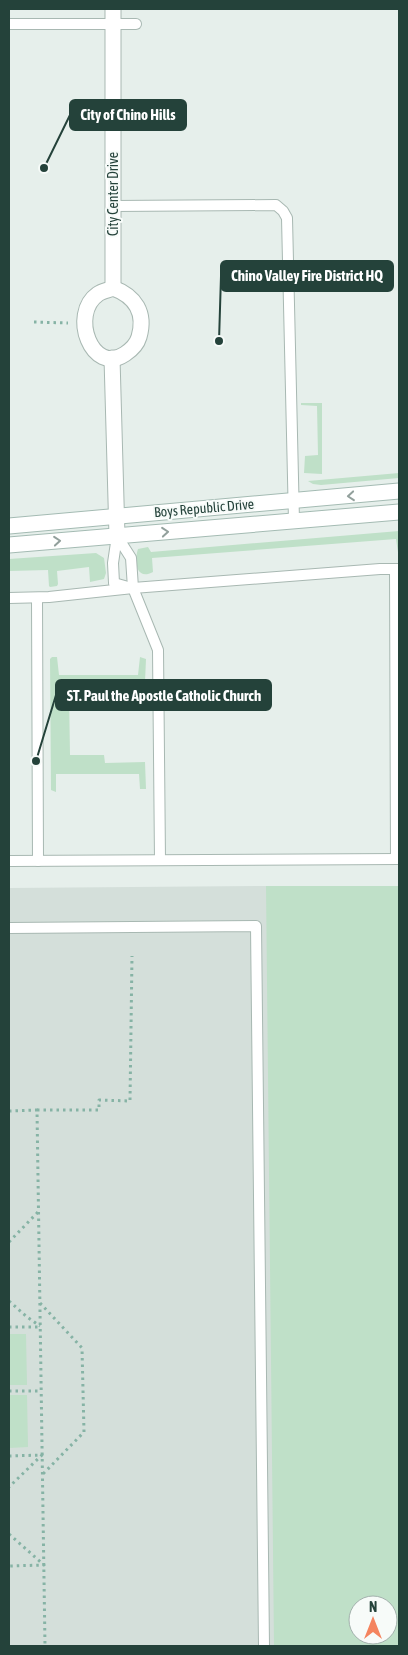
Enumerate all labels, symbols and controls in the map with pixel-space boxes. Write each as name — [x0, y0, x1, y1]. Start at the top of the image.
callout: City of Chino Hills — [70, 100, 186, 130]
text: City of Chino Hills — [80, 106, 176, 123]
street label: City Center Drive — [105, 152, 121, 236]
callout: Chino Valley Fire District HQ — [221, 261, 393, 291]
text: Chino Valley Fire District HQ — [231, 267, 383, 284]
one-way arrow — [346, 490, 354, 501]
street label: Boys Republic Drive — [153, 496, 255, 520]
one-way arrow — [161, 527, 169, 538]
one-way arrow — [54, 536, 62, 547]
callout: ST. Paul the Apostle Catholic Church — [56, 680, 271, 710]
text: ST. Paul the Apostle Catholic Church — [67, 687, 261, 704]
north arrow — [348, 1595, 398, 1645]
text: N — [369, 1599, 377, 1615]

